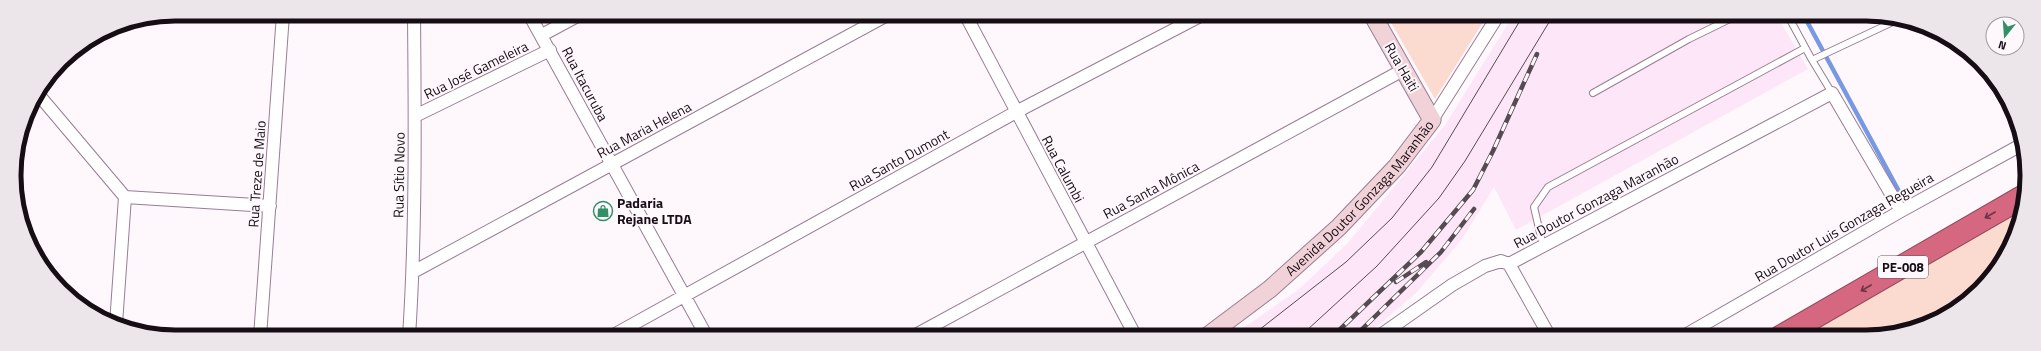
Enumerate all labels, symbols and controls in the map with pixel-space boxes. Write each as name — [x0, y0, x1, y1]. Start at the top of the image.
north arrow — [1985, 16, 2025, 56]
street label: Rua José Gameleira — [420, 35, 532, 104]
text: N — [1996, 37, 2008, 54]
street label: Rua Haiti — [1380, 38, 1425, 95]
street label: Rua Itacuruba — [557, 43, 614, 125]
street label: Rua Maria Helena — [593, 96, 695, 163]
street label: Avenida Doutor Gonzaga Maranhão — [1280, 115, 1438, 281]
street label: Rua Treze de Maio — [242, 120, 271, 228]
street label: Rua Santo Dumont — [845, 123, 953, 196]
street label: Rua Calumbi — [1037, 131, 1090, 206]
street label: Rua Sítio Novo — [387, 132, 410, 218]
street label: Rua Doutor Gonzaga Maranhão — [1509, 148, 1682, 253]
street label: Rua Santa Mônica — [1099, 155, 1202, 224]
street label: Rua Doutor Luis Gonzaga Regueira — [1750, 167, 1937, 286]
place label: Padaria Rejane LTDA — [617, 192, 692, 229]
shop icon: Padaria Rejane LTDA — [592, 200, 614, 222]
one-way arrow — [1984, 212, 1996, 220]
road number: PE-008 — [1878, 256, 1928, 278]
one-way arrow — [1860, 285, 1872, 293]

